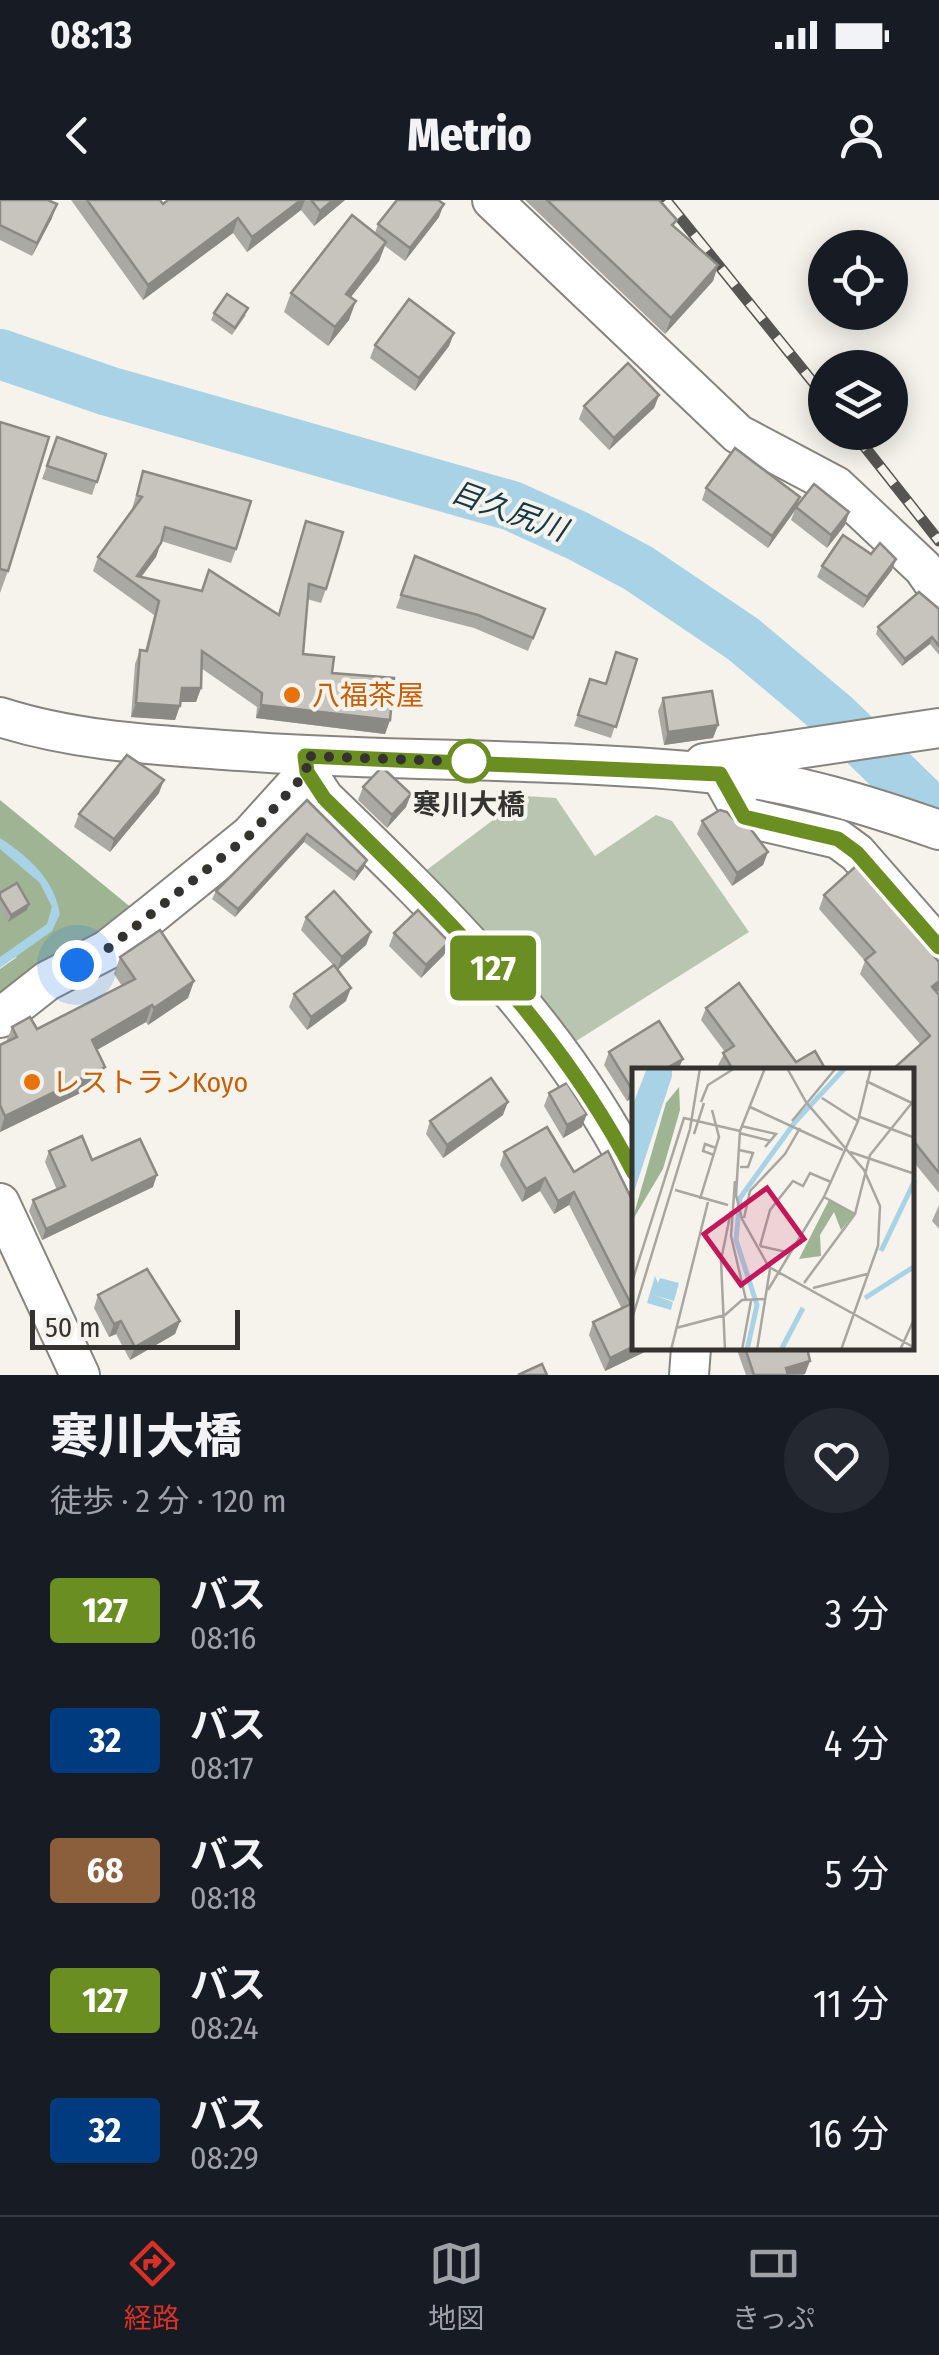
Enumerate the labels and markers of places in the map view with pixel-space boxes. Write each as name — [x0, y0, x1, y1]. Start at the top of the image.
place label: 八福茶屋 — [312, 679, 424, 712]
marker: 八福茶屋 — [281, 684, 303, 706]
marker: 寒川大橋 — [448, 740, 490, 782]
place label: 寒川大橋 — [413, 788, 525, 821]
place label: レストランKoyo — [52, 1066, 248, 1099]
marker: レストランKoyo — [21, 1071, 43, 1093]

